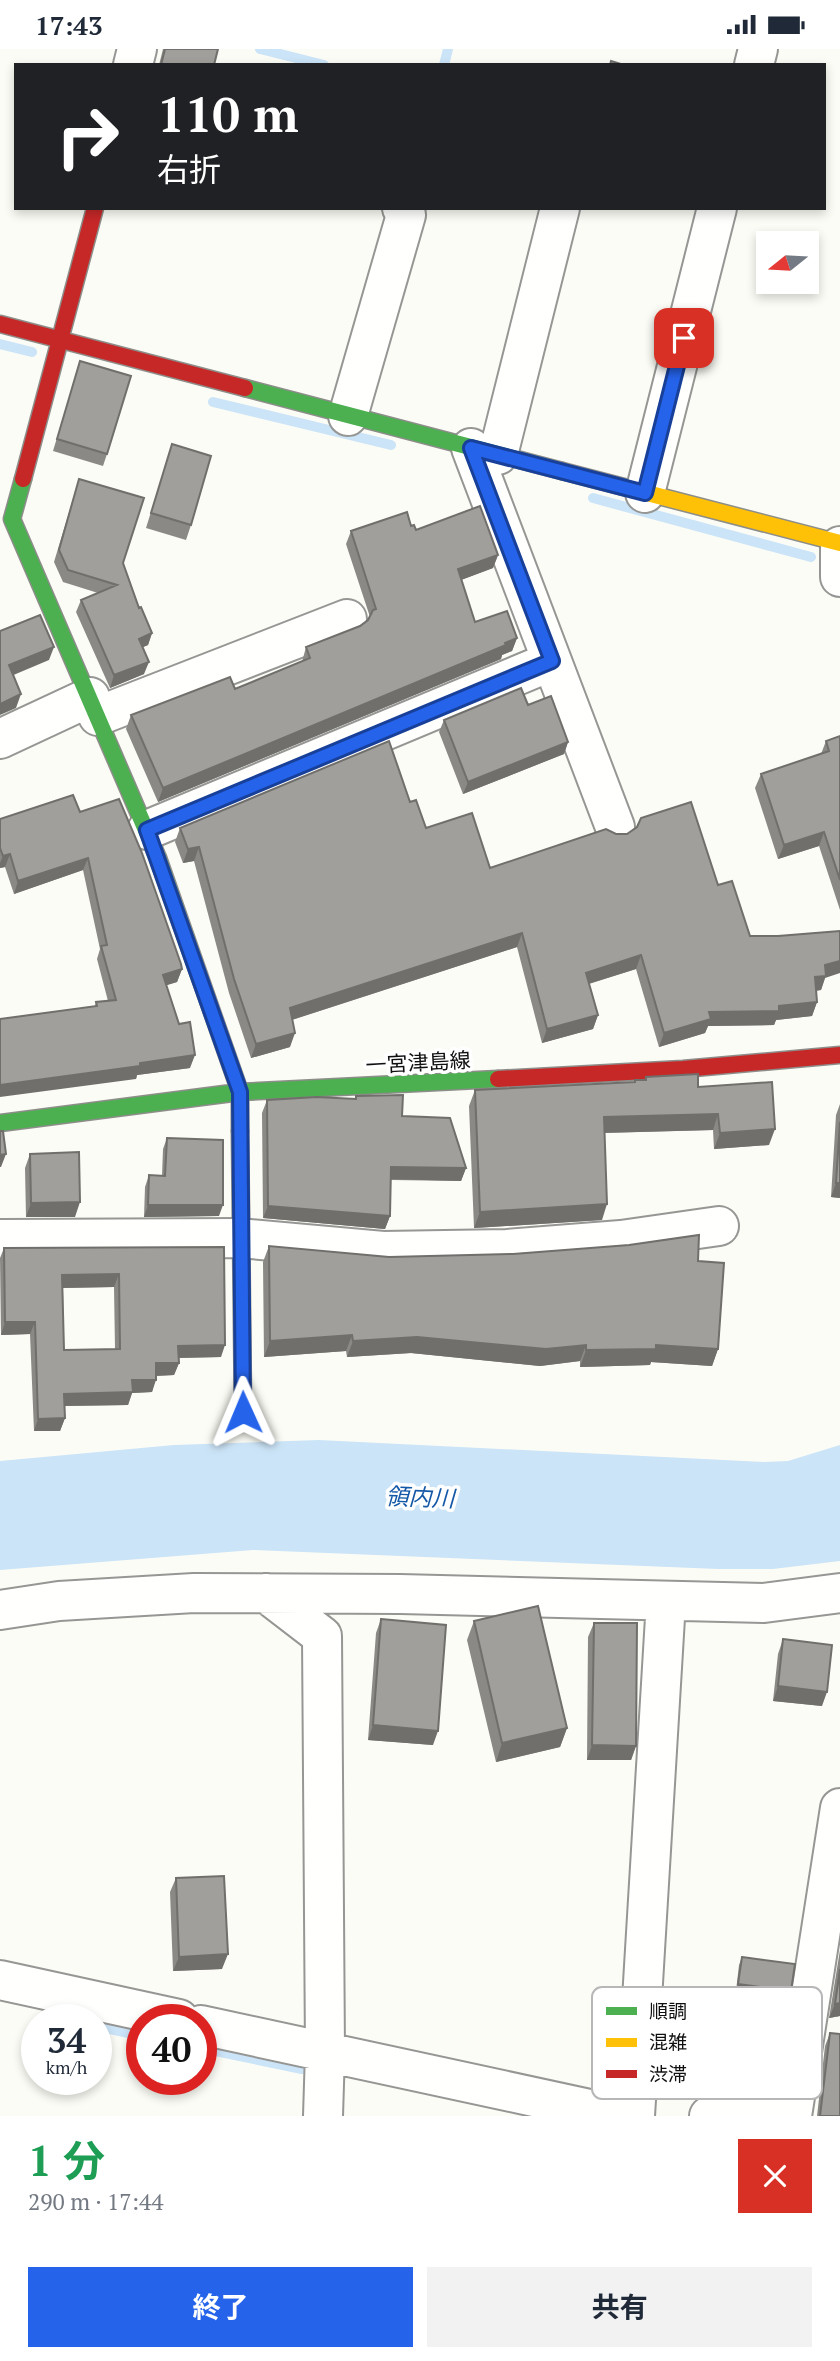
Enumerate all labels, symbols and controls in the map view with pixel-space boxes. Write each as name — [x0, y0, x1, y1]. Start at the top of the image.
text: 17:43 — [35, 8, 103, 42]
text: 110 m — [157, 81, 299, 146]
icon: right — [42, 91, 133, 182]
text: 右折 — [157, 148, 221, 190]
north arrow — [756, 231, 819, 294]
map controls — [756, 231, 819, 294]
pin — [654, 308, 714, 368]
icon: arrive — [665, 319, 703, 357]
street label: 一宮津島線 — [365, 1045, 471, 1079]
position arrow — [206, 1375, 280, 1449]
water label: 領内川 — [385, 1480, 458, 1514]
legend — [592, 1987, 822, 2099]
text: 順調 — [649, 1998, 687, 2023]
speed limit sign: 40 — [126, 2004, 217, 2095]
text: 34 — [47, 2017, 86, 2063]
text: 混雑 — [649, 2029, 687, 2054]
text: km/h — [46, 2055, 87, 2079]
text: 渋滞 — [649, 2061, 687, 2086]
text: 1 分 — [28, 2132, 105, 2188]
button: close — [738, 2139, 812, 2213]
text: 290 m · 17:44 — [28, 2186, 163, 2217]
button: 終了 — [28, 2267, 413, 2347]
button: 共有 — [427, 2267, 812, 2347]

